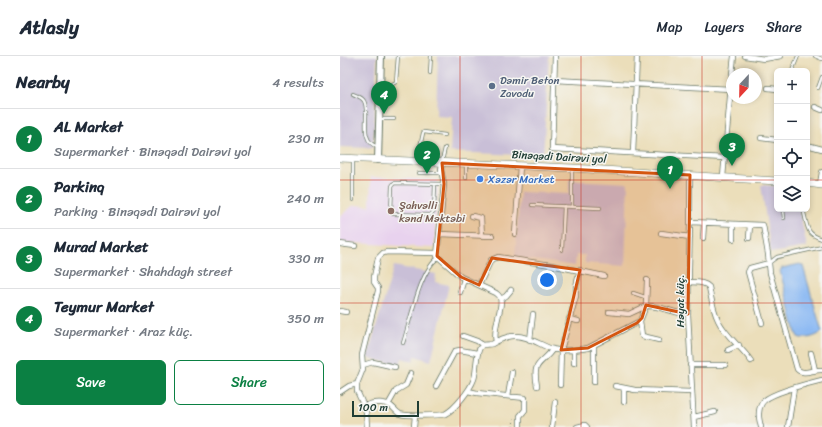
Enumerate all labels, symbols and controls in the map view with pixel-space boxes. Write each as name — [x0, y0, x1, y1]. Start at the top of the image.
text: Atlasly — [20, 11, 79, 44]
text: Map — [657, 15, 682, 40]
text: Layers — [704, 15, 744, 40]
text: Share — [766, 15, 802, 40]
text: Nearby — [16, 67, 70, 97]
north arrow — [726, 68, 762, 104]
map controls — [774, 68, 810, 212]
button: + — [774, 68, 810, 104]
text: 4 results — [272, 71, 324, 94]
place label: Dəmir Beton Zavodu — [500, 71, 560, 103]
pin: 4 — [371, 81, 397, 114]
marker: Dəmir Beton Zavodu — [487, 81, 497, 91]
button: − — [774, 104, 810, 140]
text: AL Market — [54, 114, 123, 140]
text: 1 — [26, 127, 32, 150]
text: 230 m — [288, 127, 324, 150]
pin: 3 — [719, 133, 745, 166]
text: Supermarket · Binəqədi Dairəvi yol — [54, 140, 251, 163]
button: locate — [774, 140, 810, 176]
pin: 2 — [414, 141, 440, 174]
street label: Binəqədi Dairəvi yol — [511, 145, 608, 169]
pin: 1 — [657, 156, 683, 189]
place label: Xəzər Market — [487, 170, 555, 189]
text: Parkinq — [54, 174, 104, 200]
marker: Xəzər Market — [475, 174, 485, 184]
button: layers — [774, 176, 810, 212]
text: 2 — [25, 187, 33, 210]
text: 240 m — [287, 187, 324, 210]
place label: Şahvəlli kənd Məktəbi — [399, 196, 466, 228]
text: Parking · Binəqədi Dairəvi yol — [54, 200, 220, 223]
marker: Şahvəlli kənd Məktəbi — [386, 206, 396, 216]
text: Murad Market — [54, 234, 149, 260]
text: 3 — [25, 247, 33, 270]
text: 330 m — [288, 247, 324, 270]
text: Supermarket · Shahdagh street — [54, 260, 232, 283]
your location — [537, 270, 557, 290]
street label: Həyat küç. — [671, 275, 690, 327]
text: Teymur Market — [54, 294, 154, 320]
text: 4 — [25, 307, 33, 330]
text: 350 m — [287, 307, 324, 330]
text: Supermarket · Araz küç. — [54, 320, 193, 343]
button: Save — [16, 360, 166, 405]
button: Share — [174, 360, 324, 405]
text: 100 m — [358, 398, 388, 417]
scale bar — [352, 399, 419, 418]

